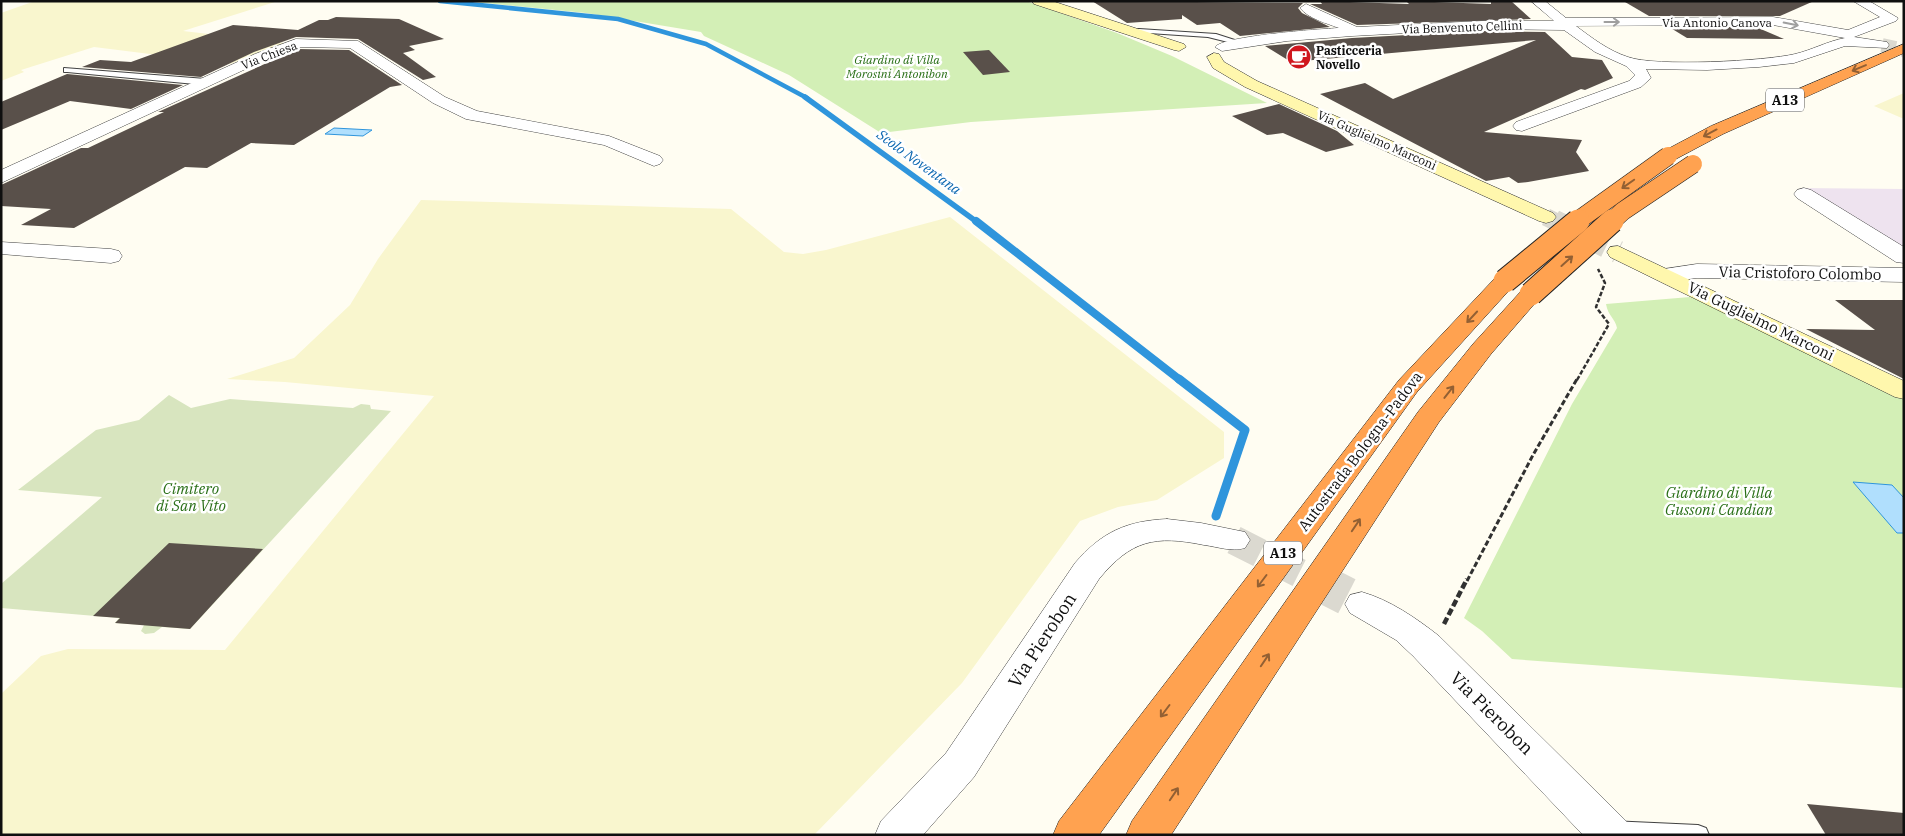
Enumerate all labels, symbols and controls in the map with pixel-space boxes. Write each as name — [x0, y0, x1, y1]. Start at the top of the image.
street label: Via Antonio Canova — [1662, 15, 1772, 30]
street label: Via Benvenuto Cellini — [1401, 17, 1523, 37]
one-way arrow — [1603, 17, 1619, 27]
one-way arrow — [1783, 20, 1799, 30]
street label: Via Chiesa — [239, 37, 300, 73]
place label: Pasticceria Novello — [1316, 43, 1382, 72]
cafe icon: Pasticceria Novello — [1286, 44, 1312, 70]
park label: Giardino di Villa Morosini Antonibon — [845, 52, 948, 81]
one-way arrow — [1852, 63, 1867, 73]
road number: A13 — [1766, 88, 1804, 112]
street label: Via Guglielmo Marconi — [1315, 107, 1439, 173]
water label: Scolo Noventana — [873, 125, 965, 199]
one-way arrow — [1703, 128, 1718, 138]
one-way arrow — [1622, 179, 1636, 189]
one-way arrow — [1561, 256, 1574, 267]
street label: Via Cristoforo Colombo — [1718, 262, 1882, 284]
street label: Via Guglielmo Marconi — [1685, 277, 1838, 365]
one-way arrow — [1466, 310, 1478, 323]
street label: Autostrada Bologna-Padova — [1294, 367, 1426, 535]
one-way arrow — [1444, 385, 1454, 399]
park label: Cimitero di San Vito — [156, 479, 226, 515]
park label: Giardino di Villa Gussoni Candian — [1665, 483, 1774, 519]
one-way arrow — [1351, 518, 1361, 532]
road number: A13 — [1264, 542, 1302, 564]
one-way arrow — [1257, 574, 1268, 587]
street label: Via Pierobon — [1003, 588, 1081, 692]
one-way arrow — [1260, 653, 1270, 667]
street label: Via Pierobon — [1445, 666, 1539, 760]
one-way arrow — [1160, 704, 1171, 718]
one-way arrow — [1169, 788, 1179, 802]

